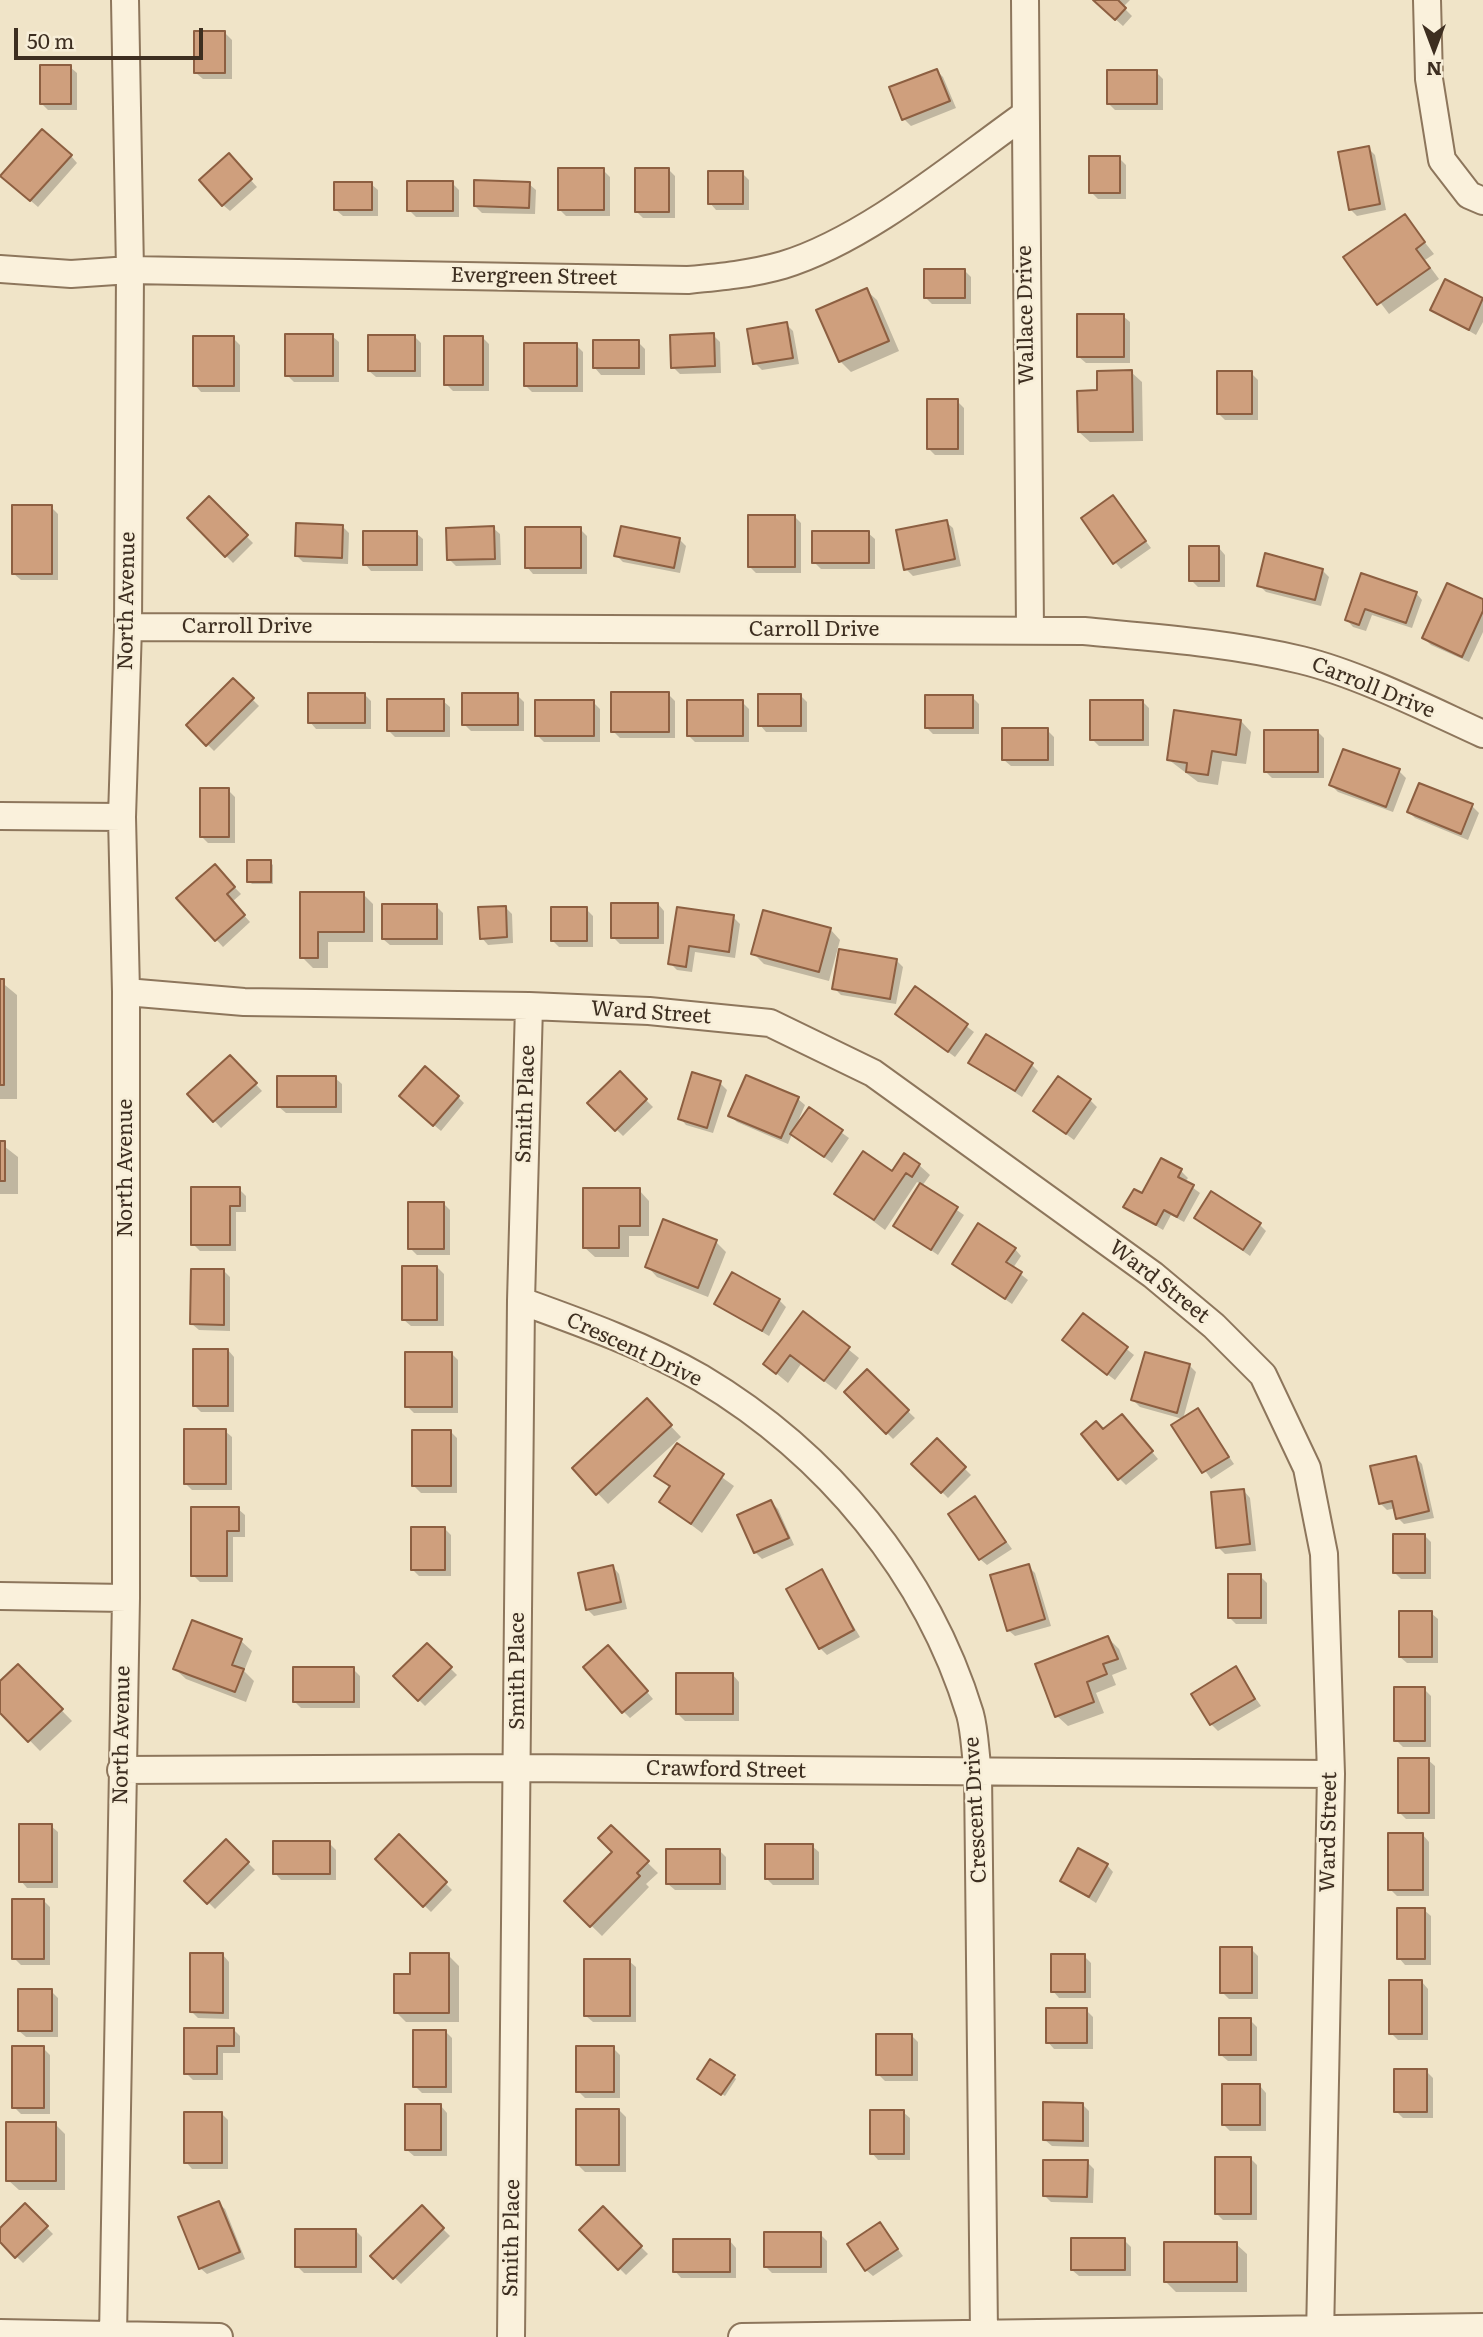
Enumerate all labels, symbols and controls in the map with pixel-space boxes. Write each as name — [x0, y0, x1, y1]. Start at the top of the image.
scale bar — [18, 14, 206, 58]
north arrow — [1399, 14, 1469, 84]
text: 50 m — [27, 24, 74, 55]
text: N — [1426, 56, 1442, 84]
street label: Wallace Drive — [1012, 245, 1040, 385]
street label: Evergreen Street — [450, 263, 618, 291]
street label: North Avenue — [113, 531, 141, 671]
street label: Carroll Drive — [182, 614, 312, 640]
street label: Carroll Drive — [749, 617, 879, 643]
street label: Carroll Drive — [1308, 652, 1438, 724]
street label: Ward Street — [590, 996, 712, 1030]
street label: Smith Place — [511, 1045, 541, 1163]
street label: North Avenue — [113, 1099, 139, 1237]
street label: Ward Street — [1104, 1235, 1214, 1329]
street label: Crescent Drive — [562, 1308, 706, 1392]
street label: Smith Place — [505, 1612, 531, 1730]
street label: North Avenue — [108, 1665, 136, 1805]
street label: Crescent Drive — [960, 1736, 992, 1884]
street label: Crawford Street — [646, 1756, 806, 1784]
street label: Ward Street — [1315, 1771, 1343, 1893]
street label: Smith Place — [498, 2179, 526, 2297]

